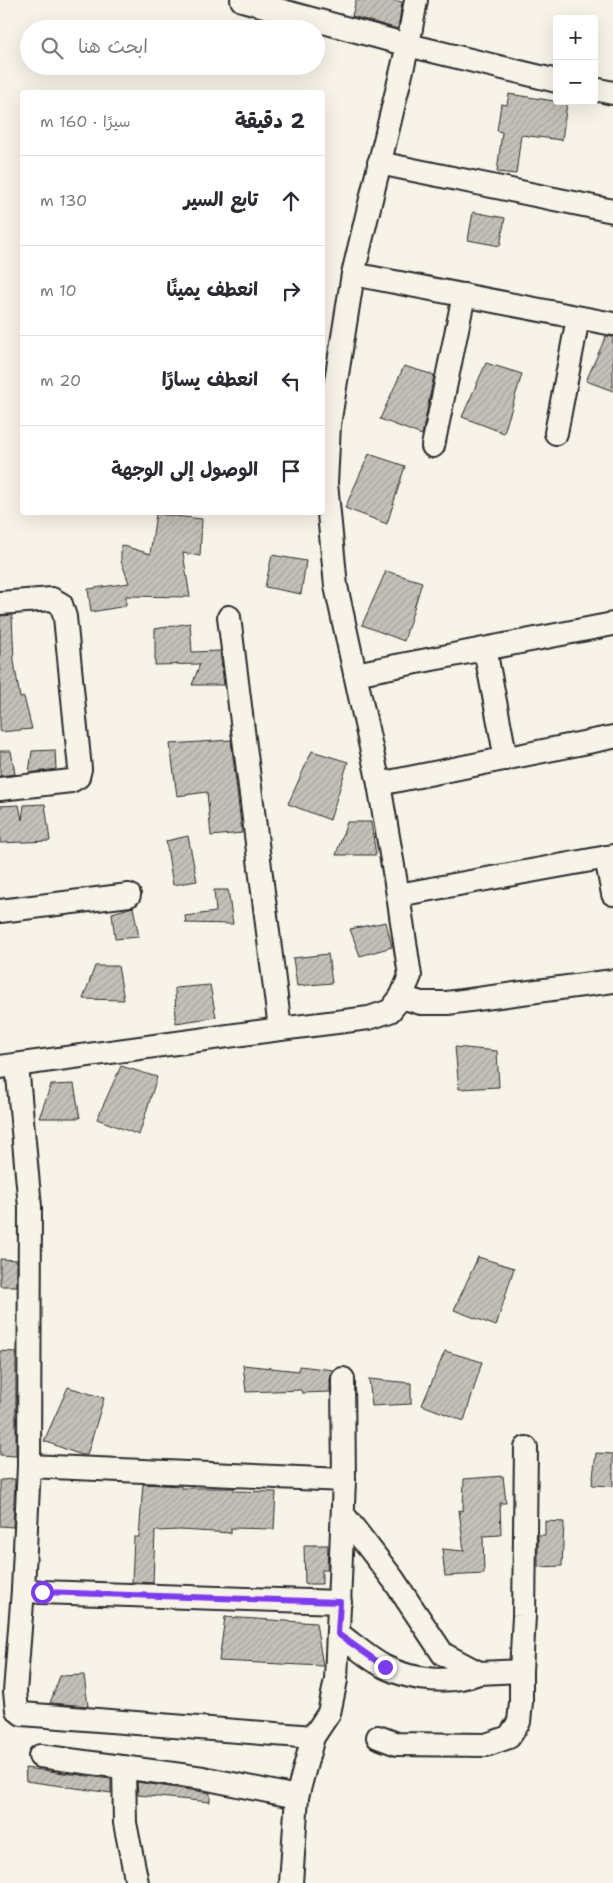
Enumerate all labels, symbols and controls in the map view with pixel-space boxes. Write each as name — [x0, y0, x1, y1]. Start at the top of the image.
map controls — [553, 15, 598, 105]
button: + — [553, 15, 598, 60]
search box — [20, 20, 325, 75]
icon: search — [38, 34, 66, 62]
text: ابحث هنا — [78, 34, 148, 59]
button: − — [553, 60, 598, 105]
text: 2 دقيقة — [235, 107, 305, 135]
text: سيرًا · 160 m — [40, 111, 131, 132]
text: تابع السير — [184, 187, 258, 212]
icon: ahead — [277, 187, 305, 215]
text: 130 m — [40, 190, 87, 211]
text: انعطف يمينًا — [167, 277, 258, 302]
icon: right — [277, 277, 305, 305]
text: 10 m — [40, 280, 77, 301]
text: انعطف يسارًا — [162, 367, 258, 392]
icon: left — [277, 367, 305, 395]
text: 20 m — [40, 370, 81, 391]
text: الوصول إلى الوجهة — [111, 457, 258, 482]
icon: arrive — [277, 457, 305, 485]
route start — [31, 1581, 54, 1604]
route end — [374, 1656, 397, 1679]

